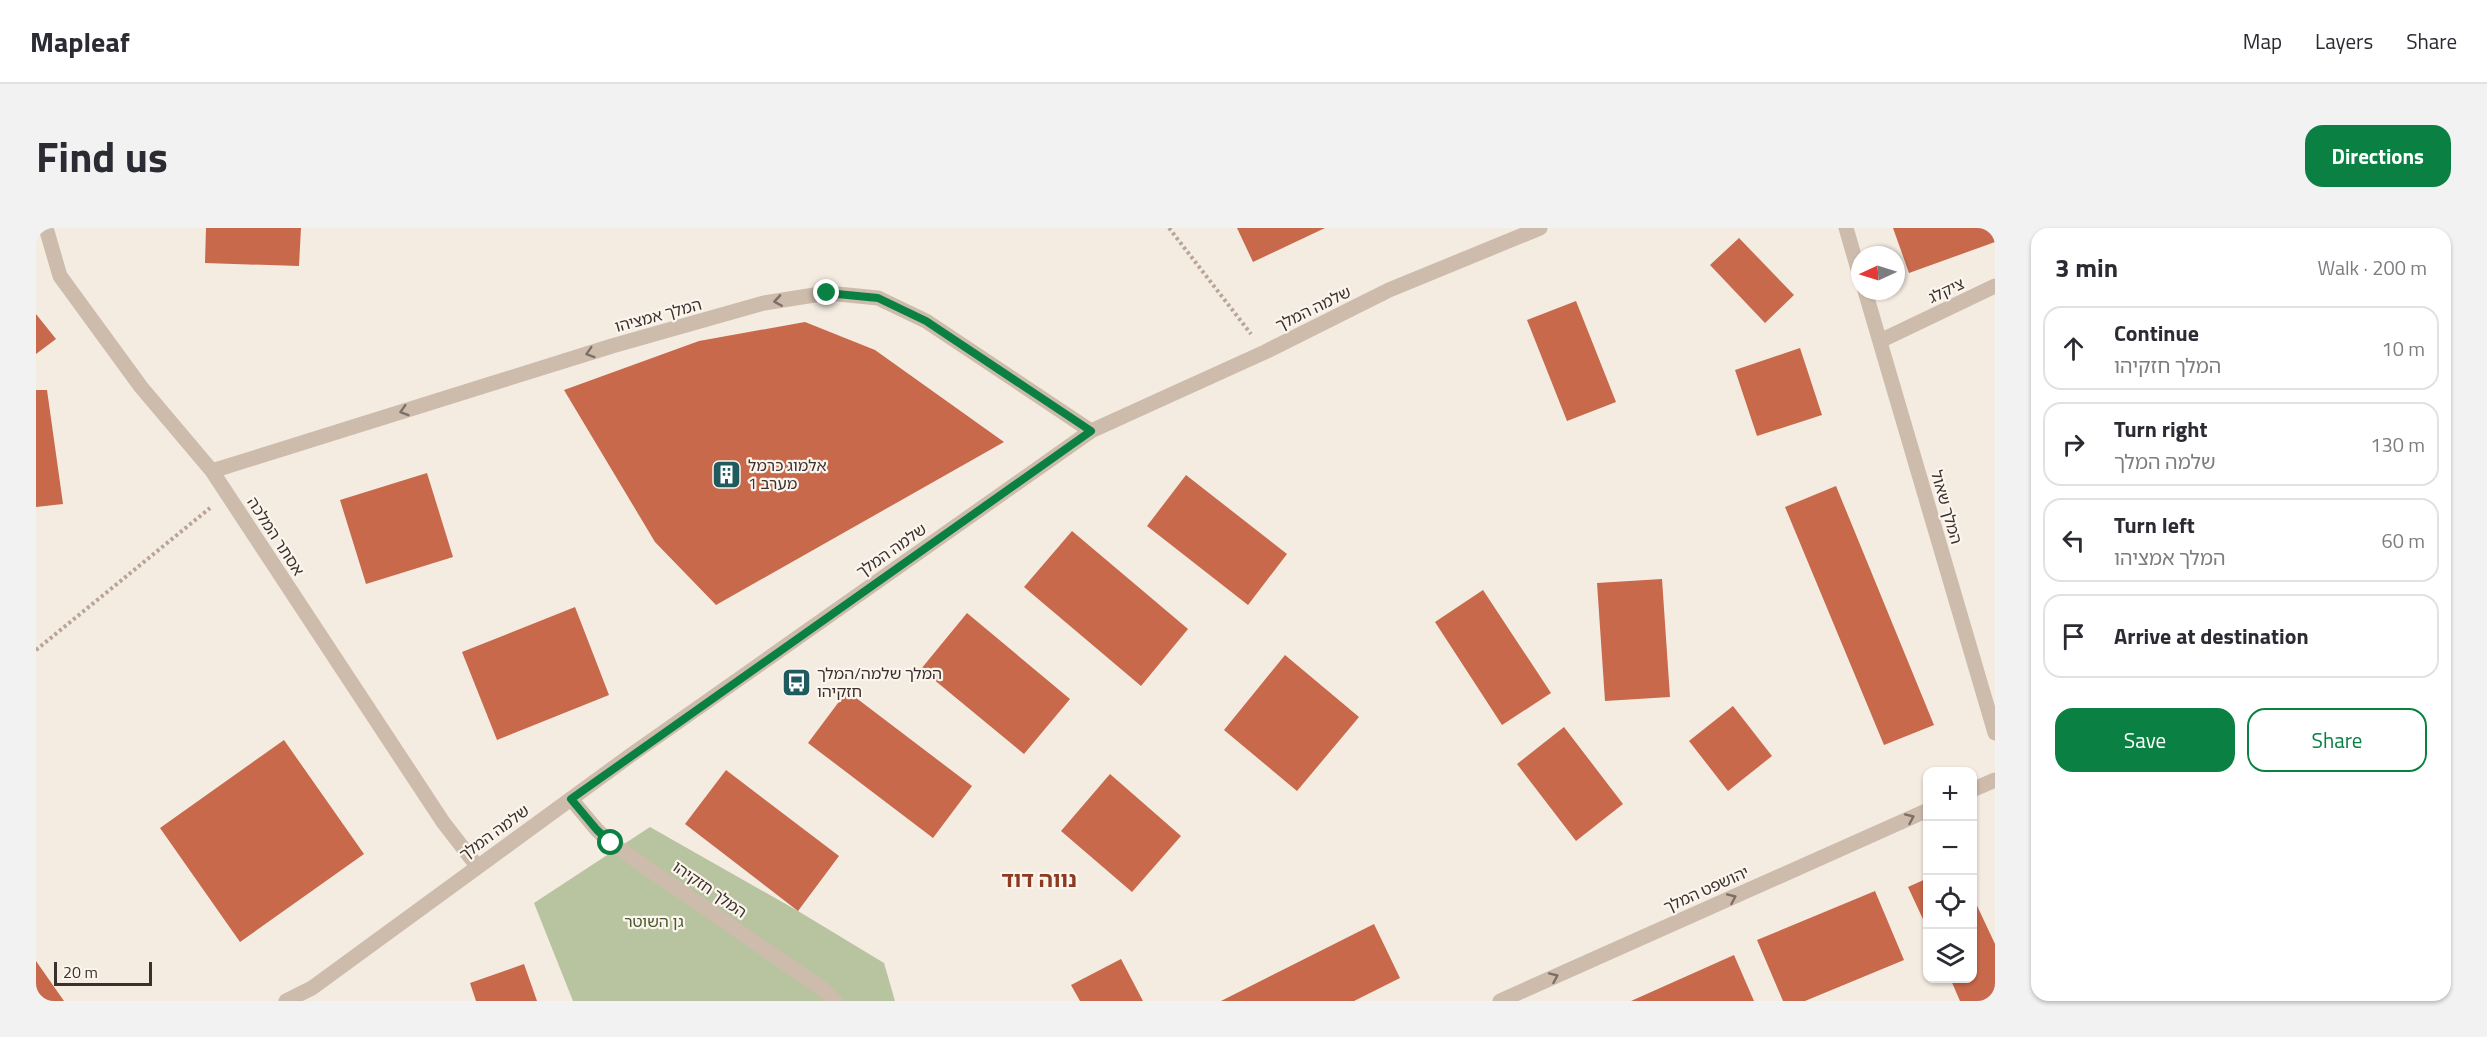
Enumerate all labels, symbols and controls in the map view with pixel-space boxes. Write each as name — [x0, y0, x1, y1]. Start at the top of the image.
text: Mapleaf — [30, 20, 130, 63]
text: Map — [2243, 25, 2282, 57]
text: Layers — [2315, 25, 2373, 57]
text: Share — [2406, 25, 2457, 57]
text: Find us — [36, 124, 168, 188]
button: Directions — [2305, 125, 2451, 187]
north arrow — [1851, 246, 1905, 300]
text: 3 min — [2055, 248, 2118, 287]
text: Walk · 200 m — [2318, 252, 2427, 283]
street label: ציקלג — [1924, 271, 1968, 309]
route end — [813, 279, 839, 305]
street label: שלמה המלך — [1271, 279, 1355, 337]
street label: המלך אמציהו — [612, 292, 704, 338]
one-way arrow — [774, 294, 783, 306]
text: Continue — [2114, 316, 2199, 350]
icon: ahead — [2057, 332, 2090, 365]
text: 10 m — [2381, 333, 2425, 364]
one-way arrow — [585, 346, 596, 358]
text: המלך חזקיהו — [2114, 350, 2221, 381]
one-way arrow — [399, 404, 410, 416]
text: Turn right — [2114, 412, 2208, 446]
icon: right — [2057, 428, 2090, 461]
text: 130 m — [2370, 429, 2425, 460]
text: שלמה המלך — [2114, 446, 2216, 477]
place label: אלמוג כרמל מערב 1 — [748, 453, 827, 495]
building icon: אלמוג כרמל מערב 1 — [711, 458, 743, 490]
street label: המלך שאול — [1925, 467, 1969, 547]
street label: אסתר המלכה — [241, 492, 311, 580]
text: Turn left — [2114, 508, 2195, 542]
street label: שלמה המלך — [851, 517, 931, 583]
icon: left — [2057, 524, 2090, 557]
text: 60 m — [2381, 525, 2425, 556]
text: המלך אמציהו — [2114, 542, 2226, 573]
text: Arrive at destination — [2114, 619, 2309, 653]
icon: arrive — [2057, 620, 2090, 653]
place label: המלך שלמה/המלך חזקיהו — [817, 661, 942, 703]
bus stop icon: המלך שלמה/המלך חזקיהו — [780, 666, 812, 698]
button: Save — [2055, 708, 2235, 772]
button: Share — [2247, 708, 2427, 772]
map controls — [1923, 767, 1977, 983]
button: + — [1923, 767, 1977, 821]
street label: שלמה המלך — [454, 798, 534, 866]
one-way arrow — [1903, 814, 1914, 826]
button: − — [1923, 821, 1977, 875]
route start — [597, 829, 623, 855]
street label: המלך חזקיהו — [668, 855, 752, 923]
street label: יהושפט המלך — [1659, 859, 1753, 919]
district label: נווה דוד — [1001, 862, 1077, 896]
button: locate — [1923, 875, 1977, 929]
one-way arrow — [1725, 893, 1736, 905]
park label: גן השוטר — [624, 909, 684, 933]
button: layers — [1923, 929, 1977, 983]
scale bar — [54, 959, 152, 986]
text: 20 m — [63, 960, 98, 984]
one-way arrow — [1547, 972, 1558, 984]

